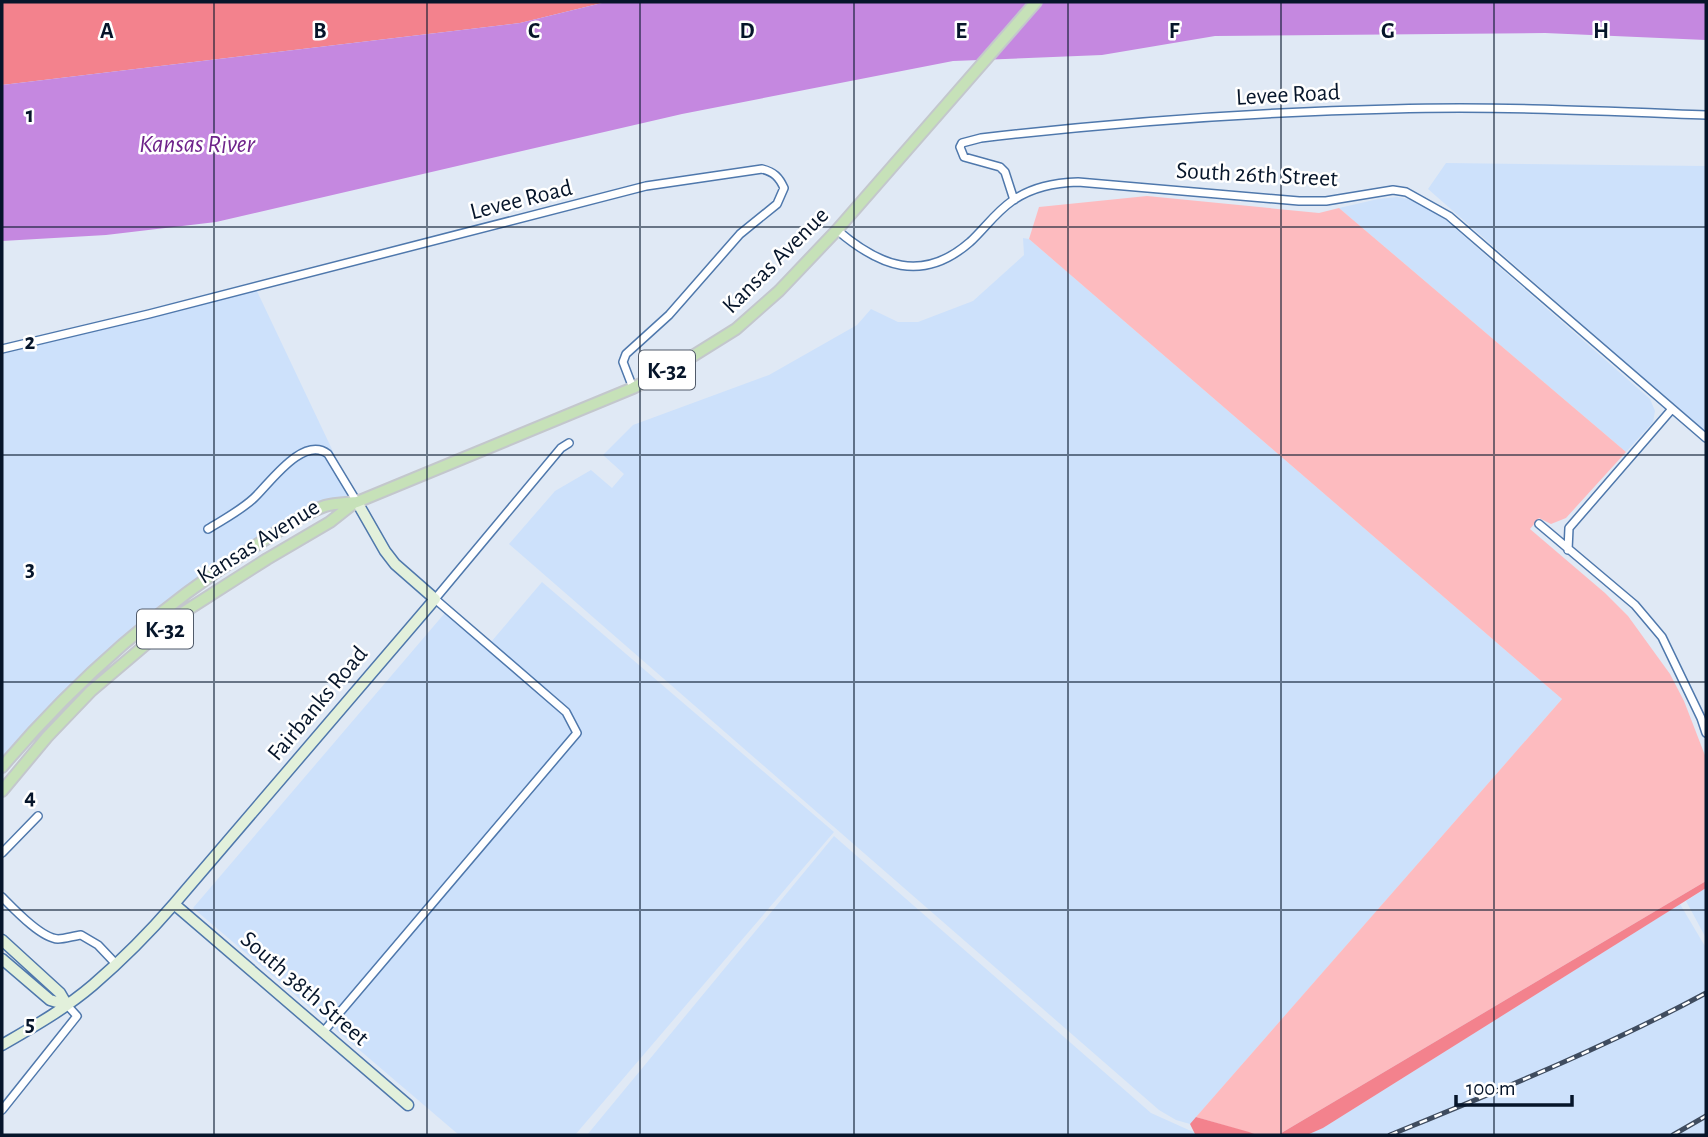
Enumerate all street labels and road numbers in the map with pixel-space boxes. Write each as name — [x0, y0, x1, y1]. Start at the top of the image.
street label: Levee Road — [1235, 80, 1341, 110]
street label: South 26th Street — [1176, 159, 1339, 191]
street label: Levee Road — [468, 176, 575, 224]
street label: Kansas Avenue — [718, 203, 833, 318]
road number: K-32 — [639, 350, 695, 390]
street label: Kansas Avenue — [193, 495, 324, 589]
road number: K-32 — [137, 610, 193, 649]
street label: Fairbanks Road — [263, 642, 372, 766]
street label: South 38th Street — [236, 927, 373, 1051]

